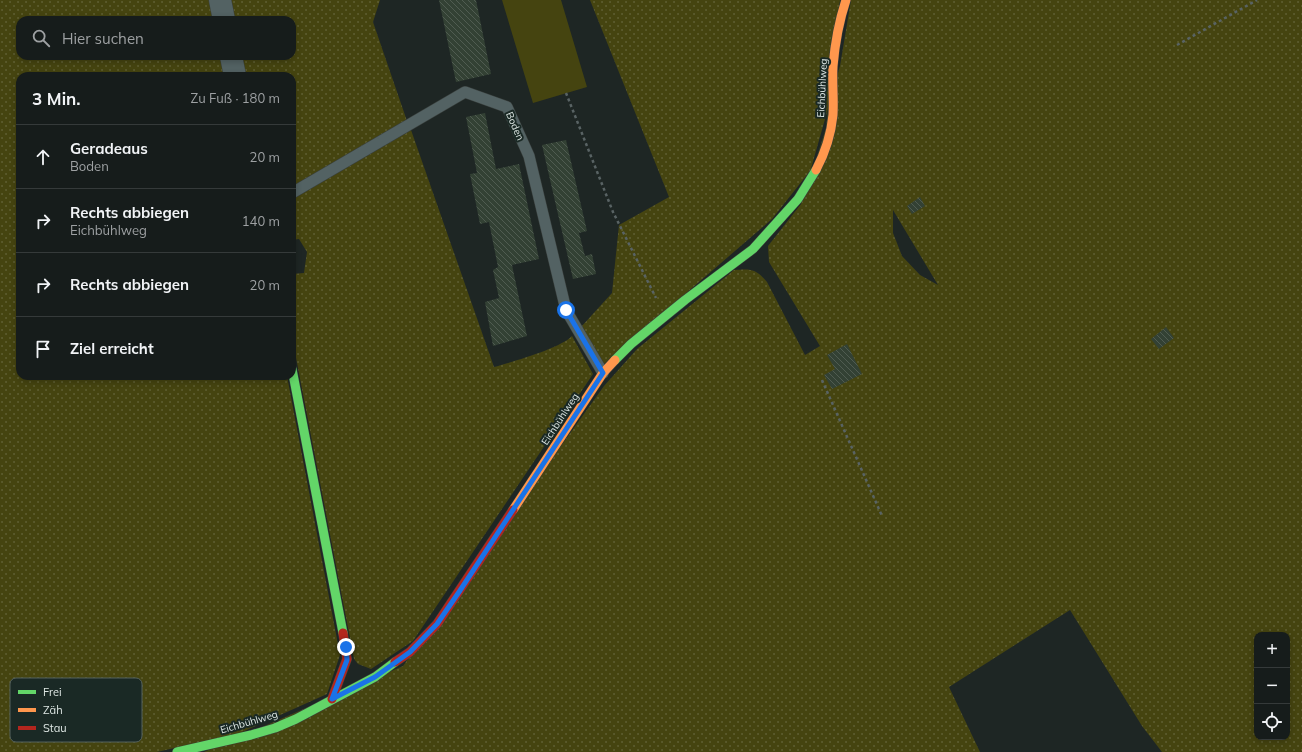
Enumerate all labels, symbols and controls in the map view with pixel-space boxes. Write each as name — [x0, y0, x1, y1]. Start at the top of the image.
search box — [16, 16, 296, 60]
icon: search — [30, 27, 52, 49]
text: Hier suchen — [62, 29, 144, 48]
street label: Eichbühlweg — [814, 58, 830, 118]
text: 3 Min. — [32, 88, 81, 109]
text: Zu Fuß · 180 m — [191, 90, 280, 106]
street label: Boden — [503, 110, 527, 142]
text: Geradeaus — [70, 139, 148, 158]
icon: ahead — [32, 146, 54, 168]
text: 20 m — [250, 149, 280, 165]
text: Boden — [70, 158, 109, 174]
text: Rechts abbiegen — [70, 203, 189, 222]
icon: right — [32, 210, 54, 232]
text: 140 m — [242, 213, 280, 229]
text: Eichbühlweg — [70, 222, 147, 238]
icon: right — [32, 274, 54, 296]
text: Rechts abbiegen — [70, 275, 189, 294]
text: 20 m — [250, 277, 280, 293]
route start — [557, 301, 575, 319]
icon: arrive — [32, 338, 54, 360]
text: Ziel erreicht — [70, 339, 154, 358]
street label: Eichbühlweg — [538, 391, 582, 447]
map controls — [1254, 632, 1290, 740]
button: + — [1254, 632, 1290, 668]
route end — [337, 638, 355, 656]
button: − — [1254, 668, 1290, 704]
legend — [10, 678, 142, 742]
text: Frei — [43, 685, 62, 699]
text: Zäh — [43, 703, 63, 717]
button: locate — [1254, 704, 1290, 740]
street label: Eichbühlweg — [219, 708, 279, 736]
text: Stau — [43, 721, 67, 735]

